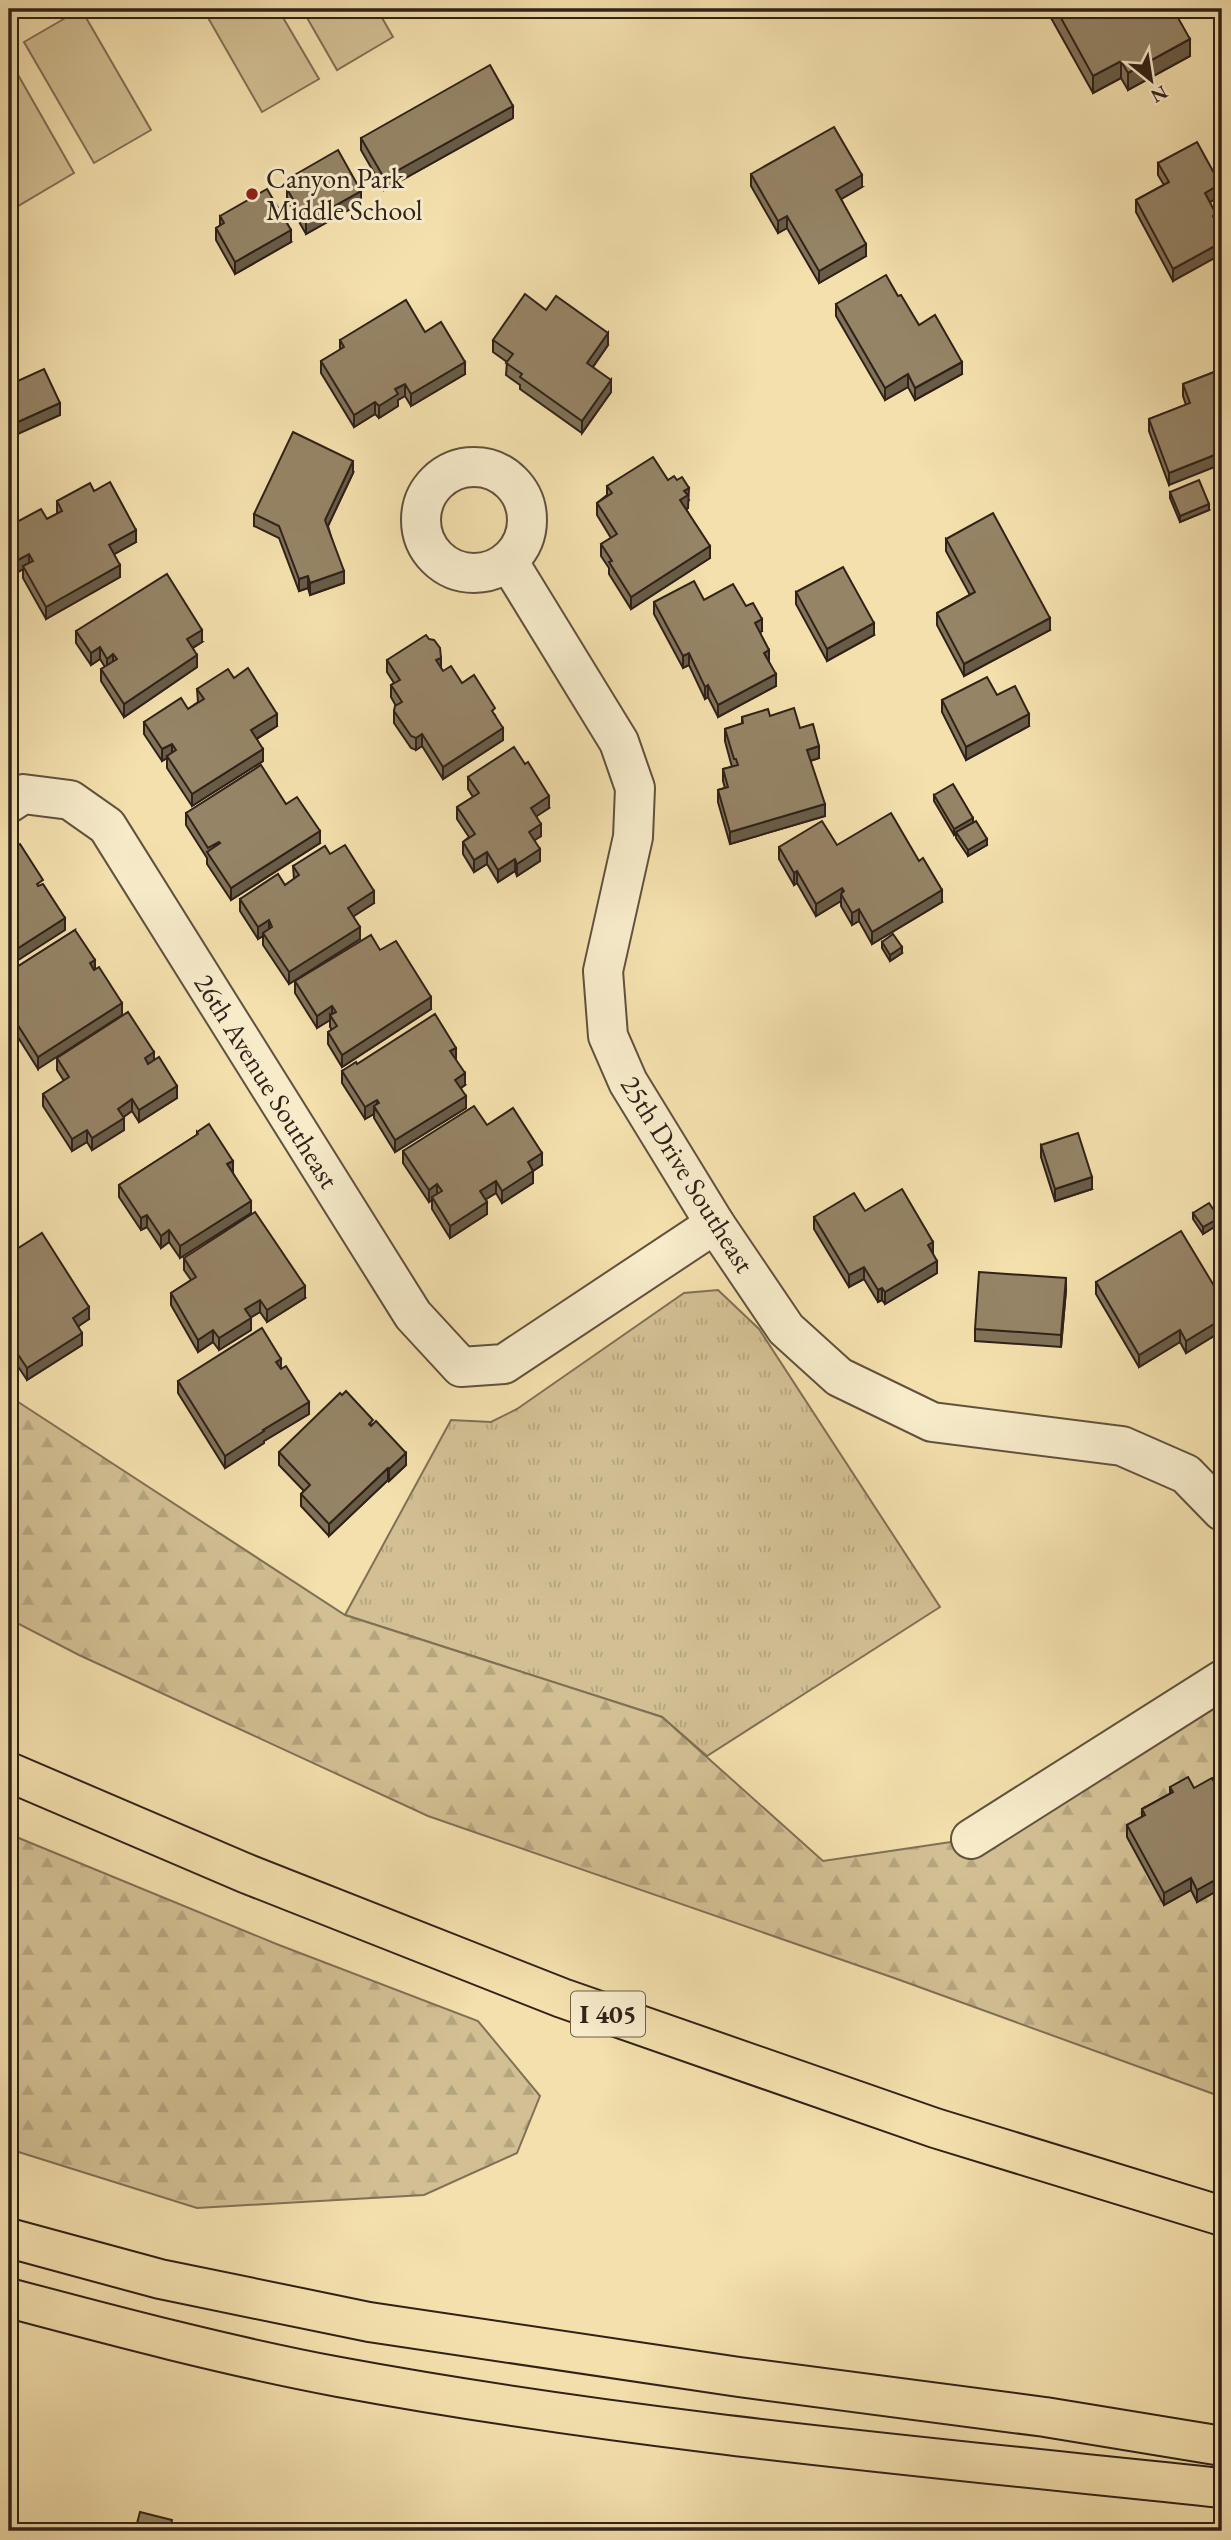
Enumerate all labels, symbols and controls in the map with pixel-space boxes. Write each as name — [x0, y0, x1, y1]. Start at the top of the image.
north arrow — [1116, 46, 1186, 116]
text: N — [1146, 80, 1172, 109]
place label: Canyon Park Middle School — [266, 160, 423, 228]
marker: Canyon Park Middle School — [244, 186, 260, 202]
street label: 26th Avenue Southeast — [186, 967, 348, 1195]
street label: 25th Drive Southeast — [613, 1069, 763, 1279]
road number: I 405 — [571, 1992, 645, 2036]

